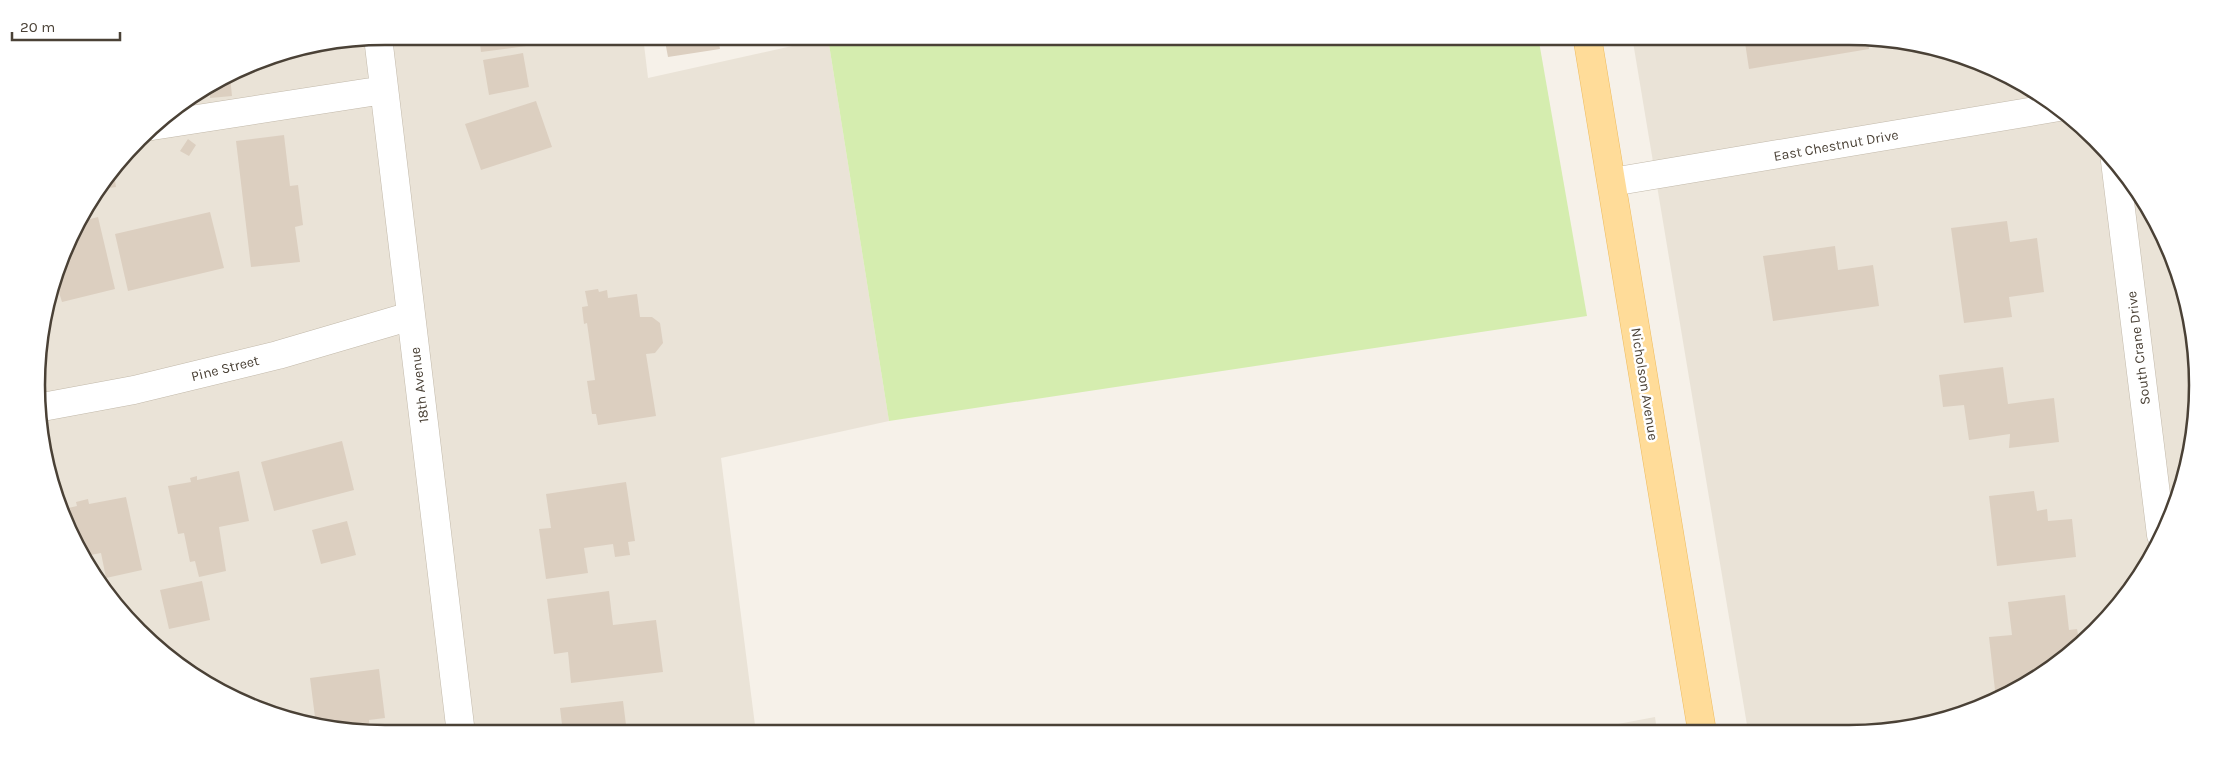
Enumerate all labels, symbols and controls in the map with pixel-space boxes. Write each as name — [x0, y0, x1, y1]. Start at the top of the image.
scale bar — [12, 10, 120, 42]
text: 20 m — [20, 18, 55, 36]
street label: East Chestnut Drive — [1772, 126, 1900, 165]
street label: South Crane Drive — [2123, 290, 2154, 406]
street label: Nicholson Avenue — [1627, 327, 1662, 442]
street label: 18th Avenue — [406, 346, 433, 424]
street label: Pine Street — [189, 352, 261, 385]

